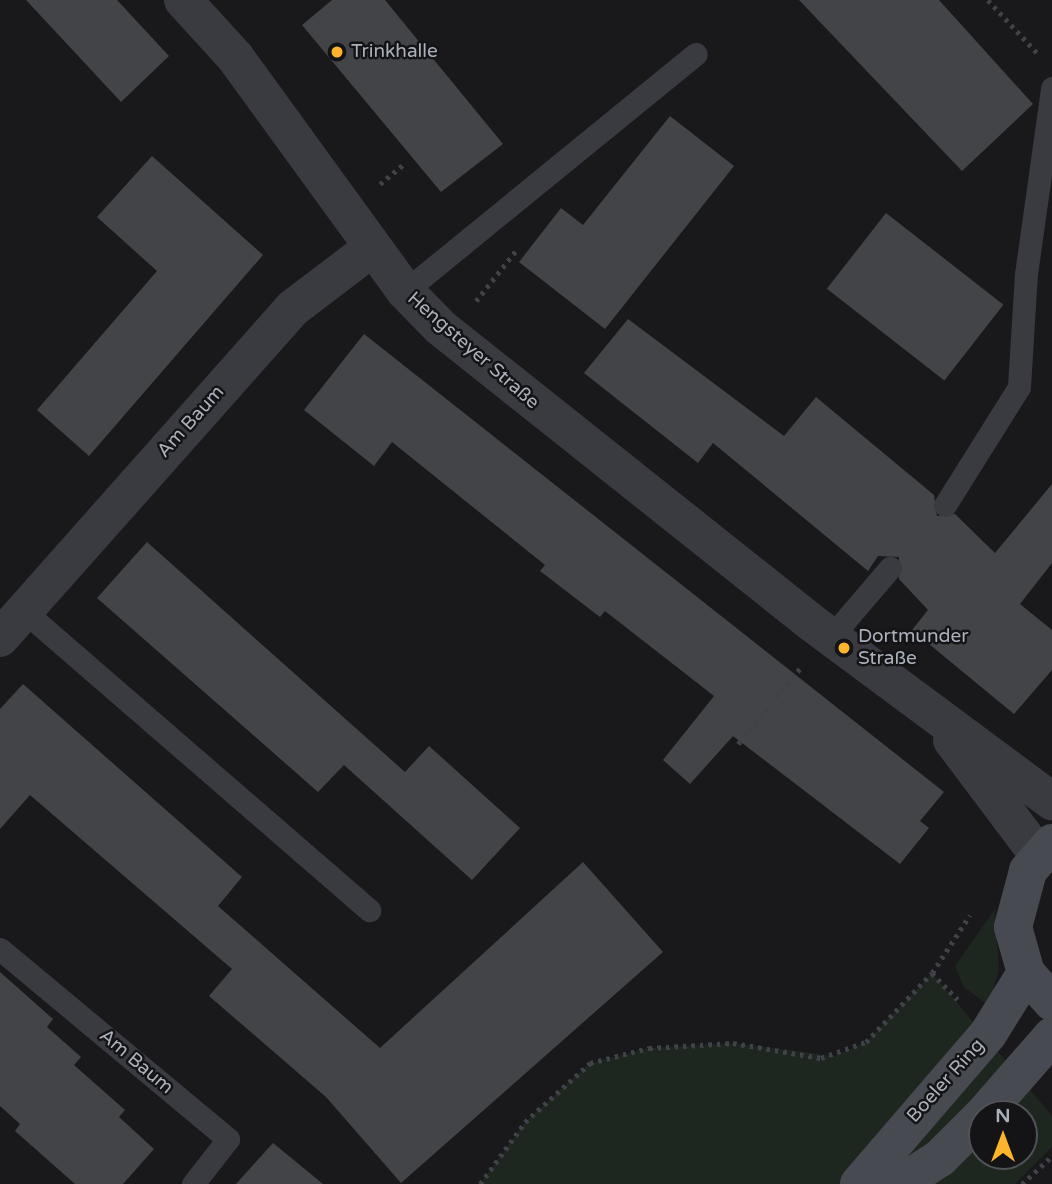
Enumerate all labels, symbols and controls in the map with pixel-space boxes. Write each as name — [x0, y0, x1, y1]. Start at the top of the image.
place label: Trinkhalle — [351, 41, 438, 63]
marker: Trinkhalle — [329, 44, 345, 60]
street label: Hengsteyer Straße — [402, 288, 544, 414]
street label: Am Baum — [153, 381, 229, 463]
place label: Dortmunder Straße — [858, 626, 969, 670]
marker: Dortmunder Straße — [836, 640, 852, 656]
street label: Am Baum — [94, 1025, 178, 1099]
street label: Boeler Ring — [902, 1034, 990, 1128]
north arrow — [968, 1100, 1038, 1170]
text: N — [995, 1105, 1011, 1127]

